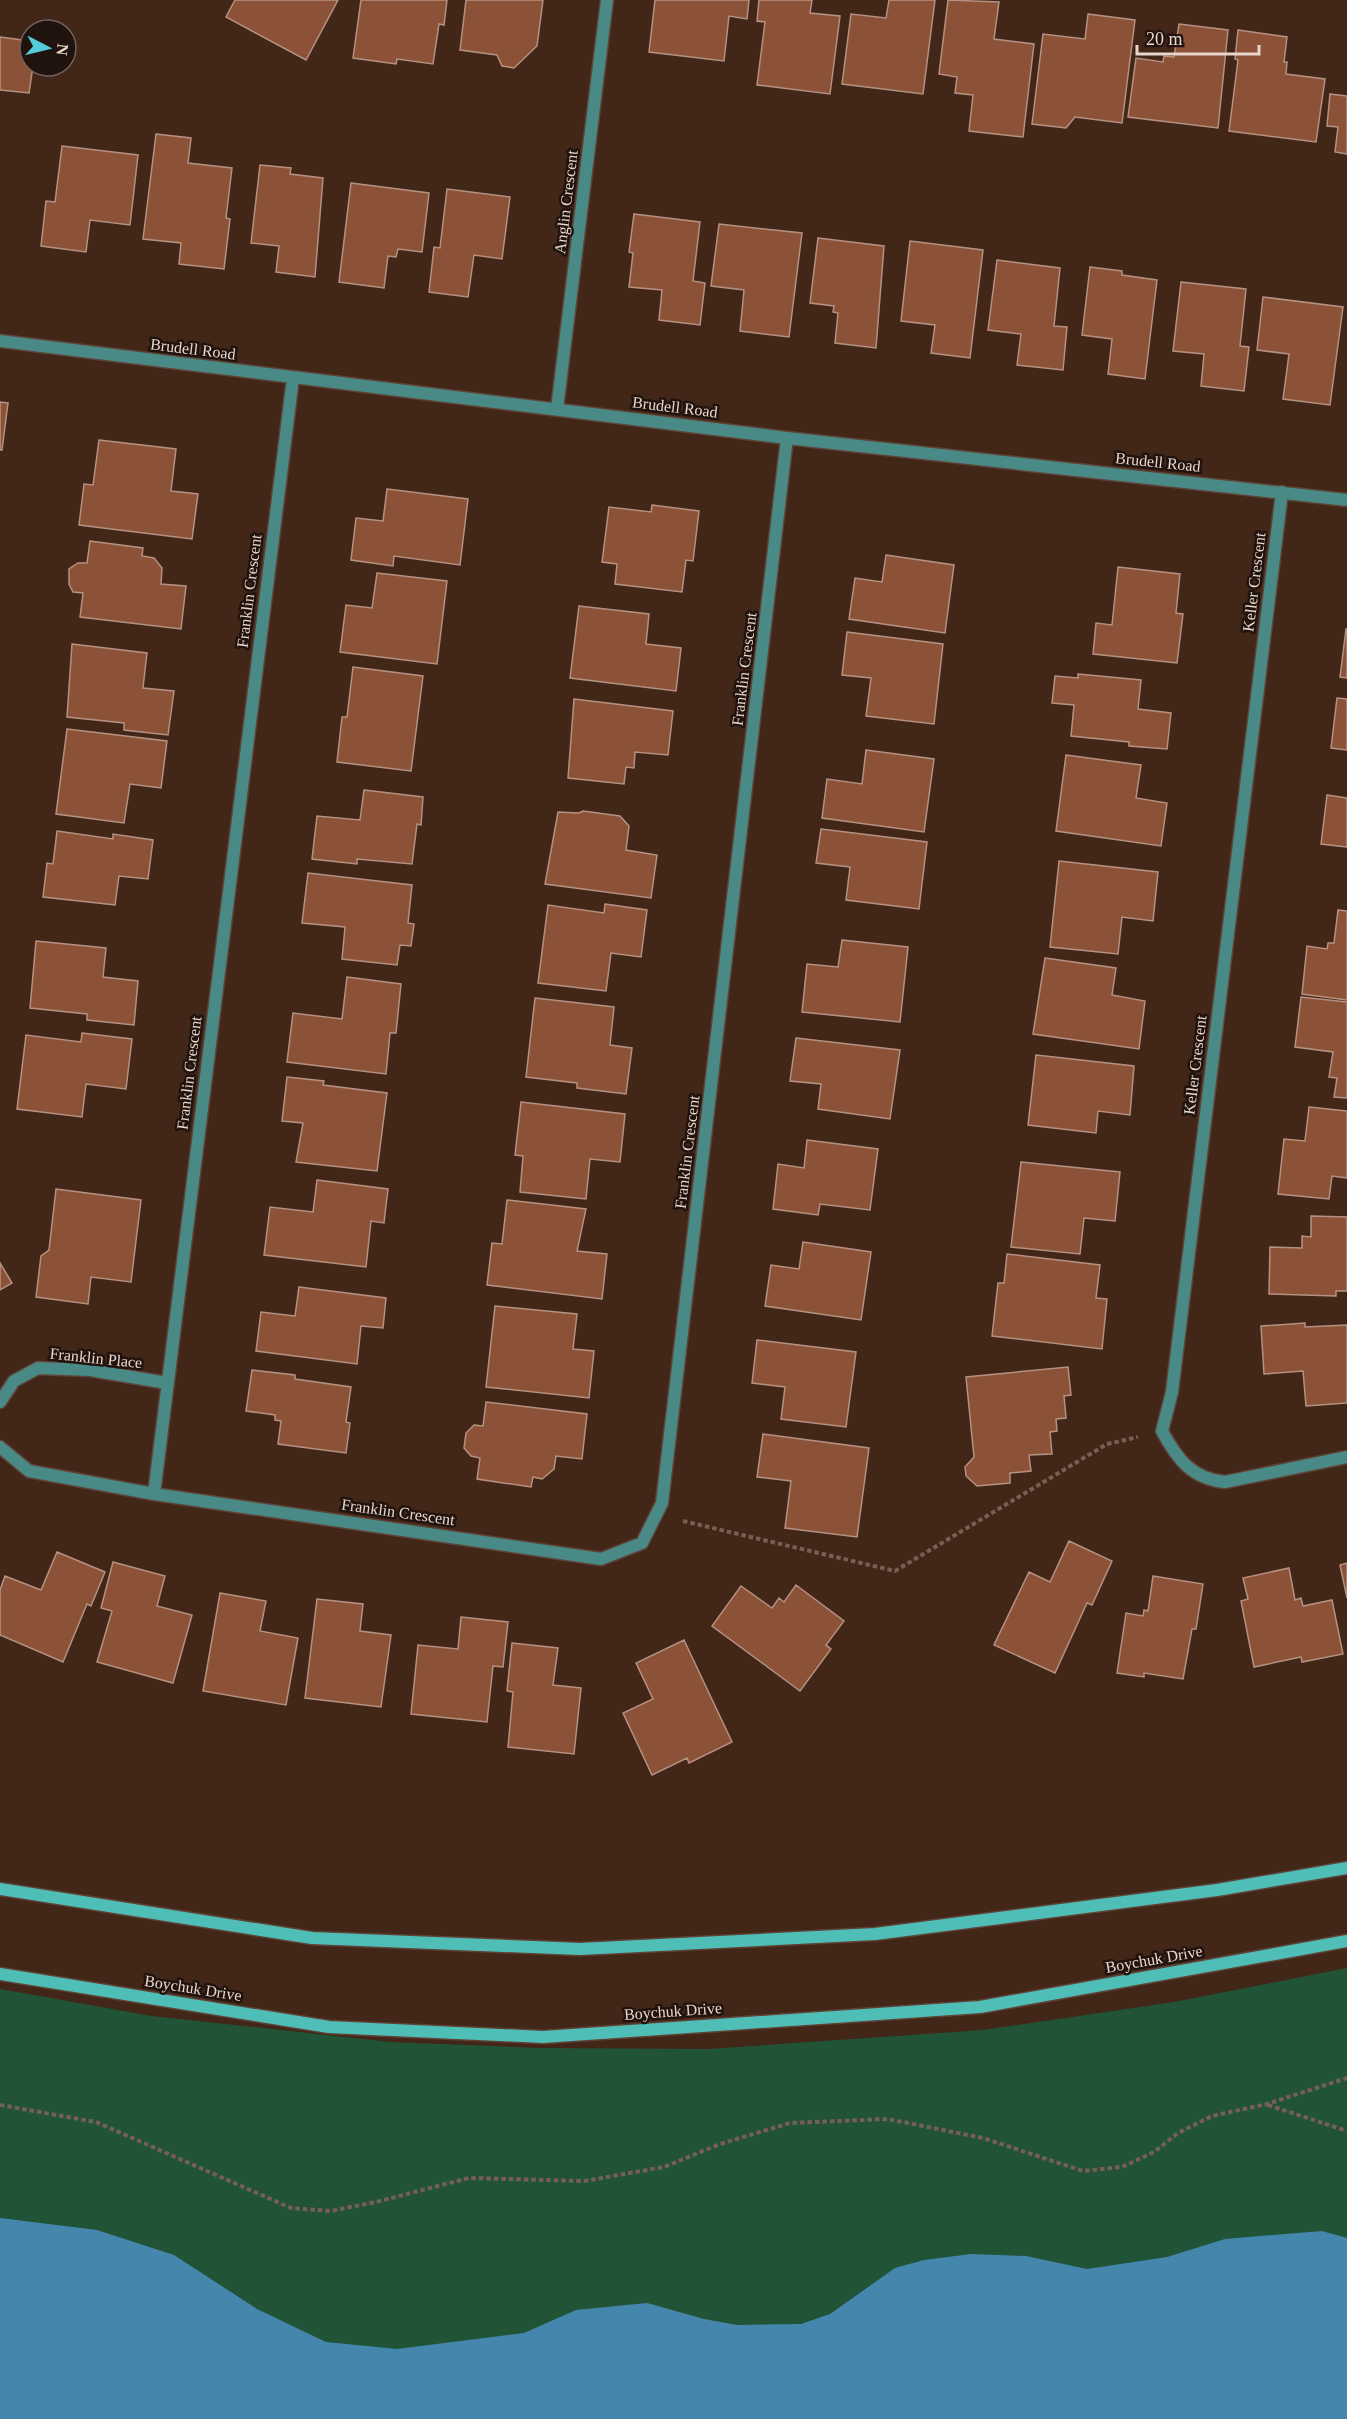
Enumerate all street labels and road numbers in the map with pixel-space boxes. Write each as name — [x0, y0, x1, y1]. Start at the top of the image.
street label: Anglin Crescent — [551, 149, 582, 255]
street label: Brudell Road — [149, 335, 237, 363]
street label: Brudell Road — [631, 393, 719, 421]
street label: Brudell Road — [1114, 449, 1202, 475]
street label: Keller Crescent — [1239, 531, 1269, 633]
street label: Franklin Crescent — [234, 533, 264, 649]
street label: Franklin Crescent — [729, 611, 759, 727]
street label: Keller Crescent — [1180, 1014, 1210, 1116]
street label: Franklin Crescent — [174, 1015, 204, 1131]
street label: Franklin Crescent — [672, 1094, 702, 1210]
street label: Franklin Place — [49, 1345, 143, 1371]
street label: Franklin Crescent — [340, 1496, 456, 1528]
street label: Boychuk Drive — [1104, 1942, 1204, 1977]
street label: Boychuk Drive — [143, 1972, 243, 2005]
street label: Boychuk Drive — [623, 1999, 723, 2024]

